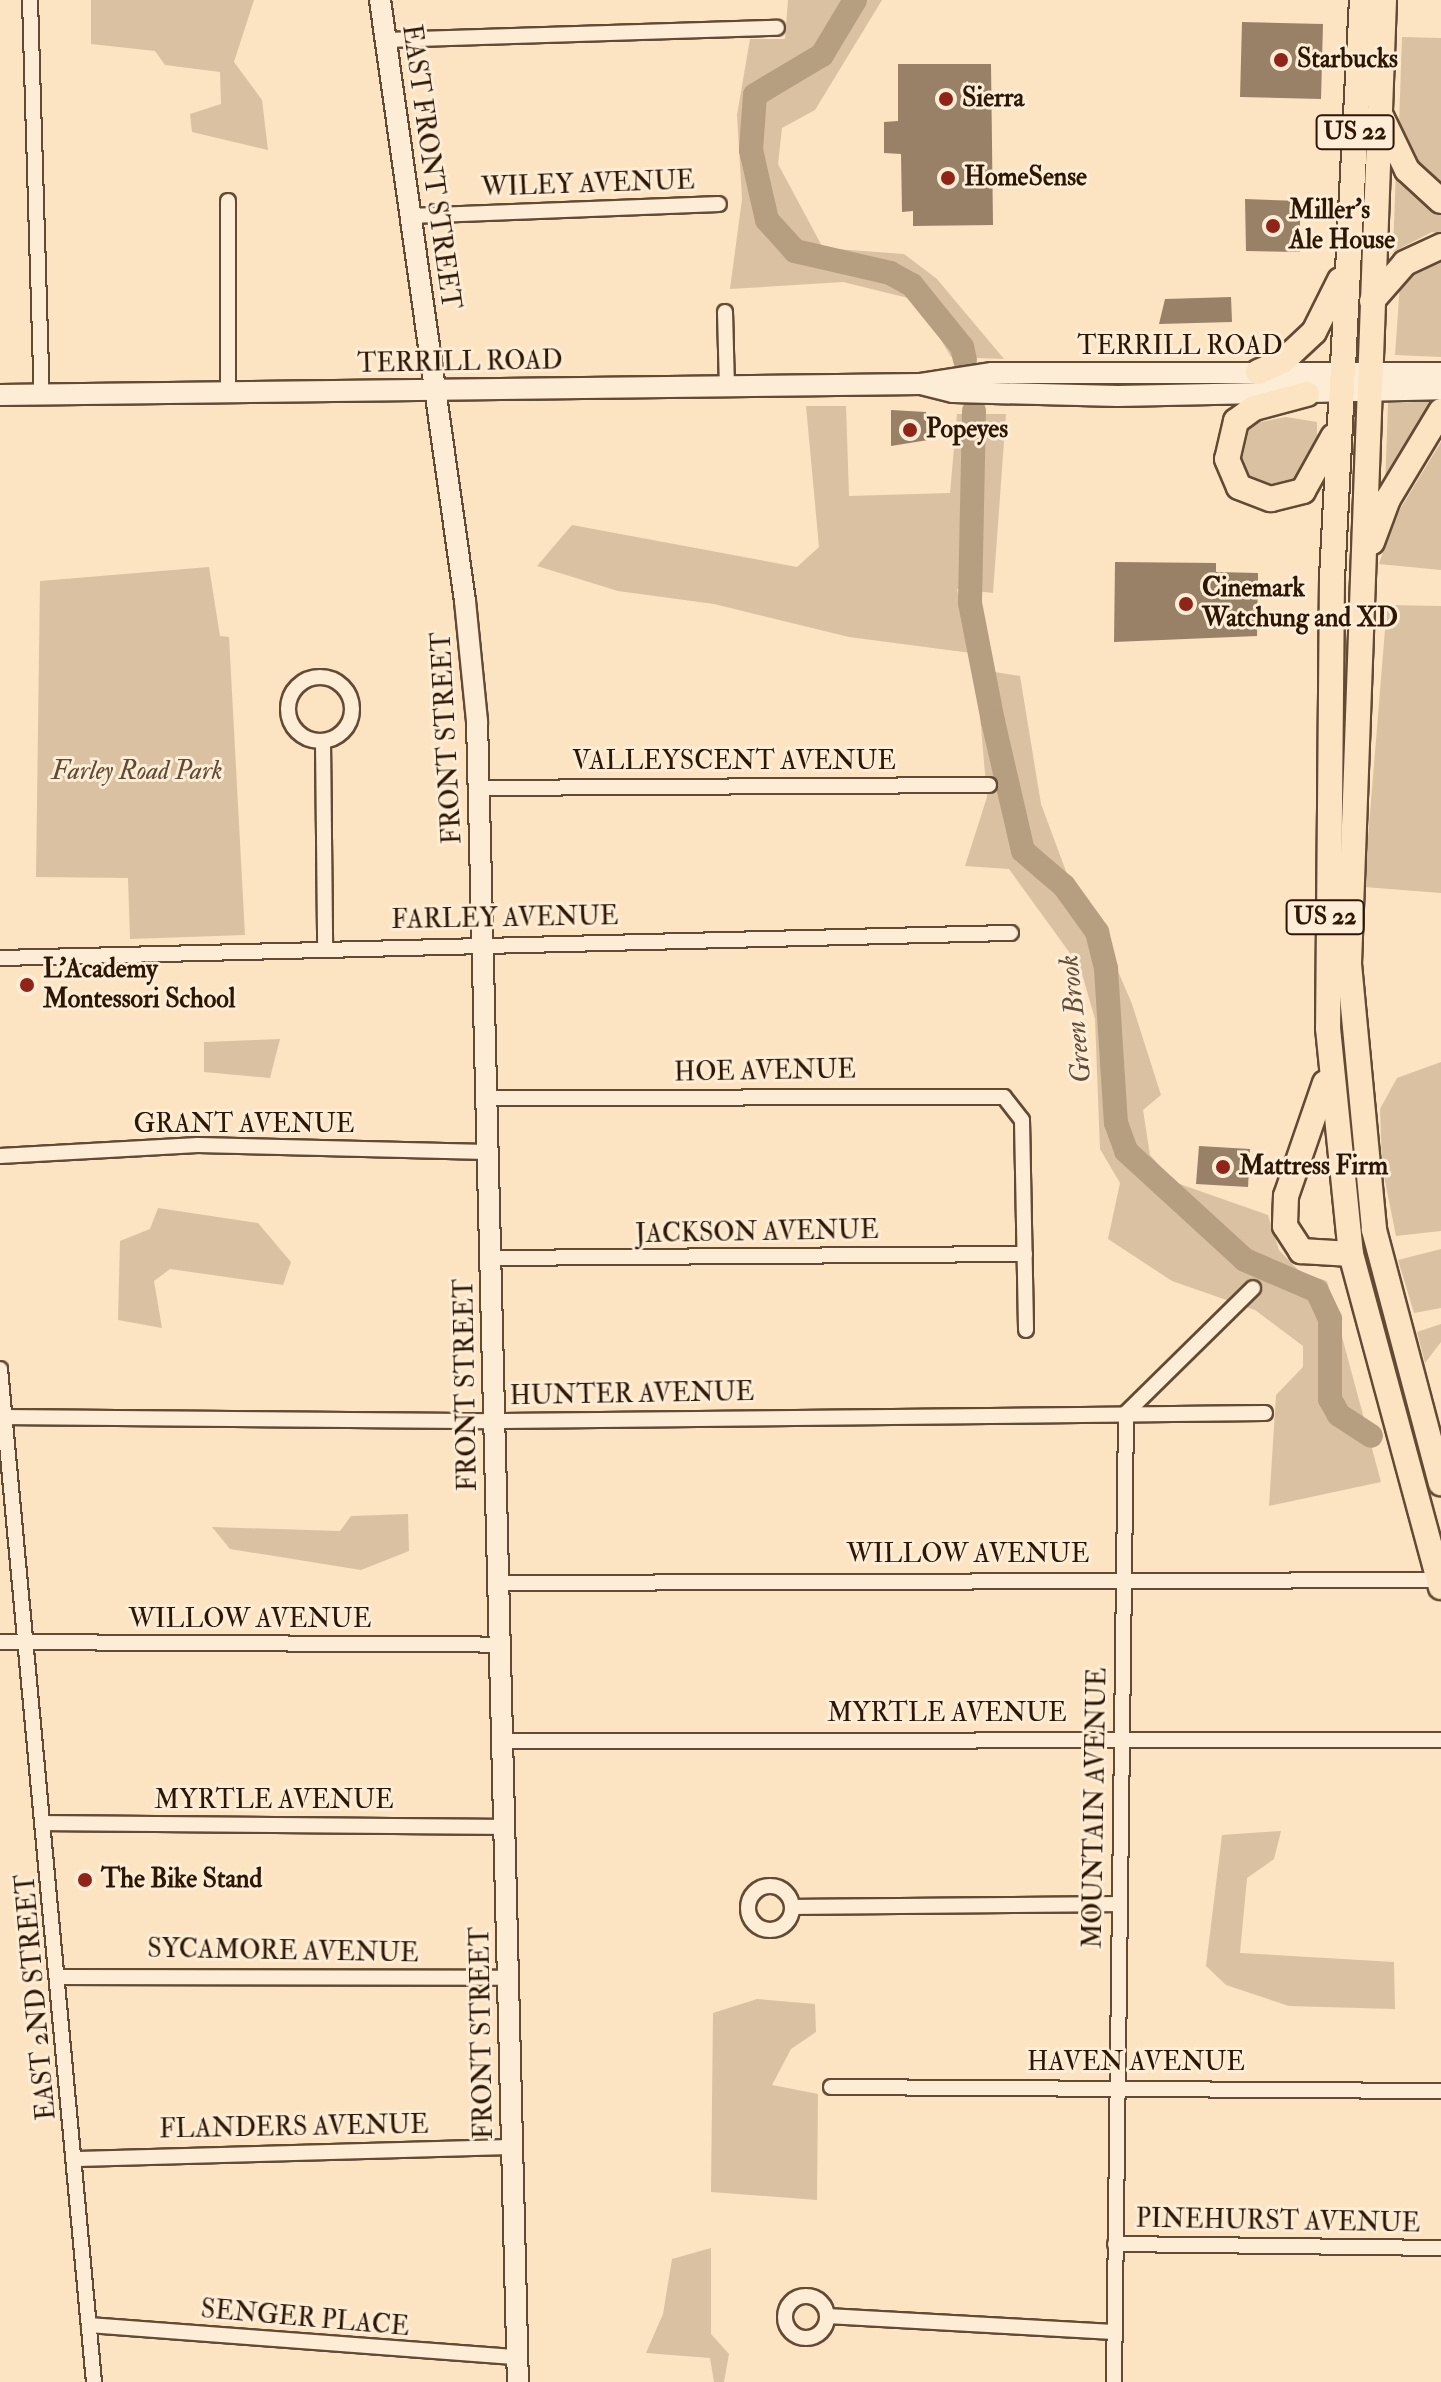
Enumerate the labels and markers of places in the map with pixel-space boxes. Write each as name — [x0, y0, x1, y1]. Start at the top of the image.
place label: Starbucks — [1297, 44, 1398, 76]
marker: Starbucks — [1272, 51, 1290, 69]
place label: Sierra — [962, 83, 1024, 115]
marker: Sierra — [937, 90, 955, 108]
place label: HomeSense — [964, 162, 1087, 194]
marker: HomeSense — [939, 169, 957, 187]
place label: Miller's Ale House — [1289, 195, 1395, 256]
marker: Miller's Ale House — [1264, 217, 1282, 235]
place label: Popeyes — [926, 414, 1008, 446]
marker: Popeyes — [901, 421, 919, 439]
place label: Cinemark Watchung and XD — [1202, 573, 1398, 634]
marker: Cinemark Watchung and XD — [1177, 595, 1195, 613]
place label: L'Academy Montessori School — [43, 954, 235, 1016]
marker: L'Academy Montessori School — [18, 976, 36, 994]
place label: Mattress Firm — [1239, 1151, 1388, 1183]
marker: Mattress Firm — [1214, 1158, 1232, 1176]
place label: The Bike Stand — [101, 1864, 262, 1896]
marker: The Bike Stand — [76, 1871, 94, 1889]

